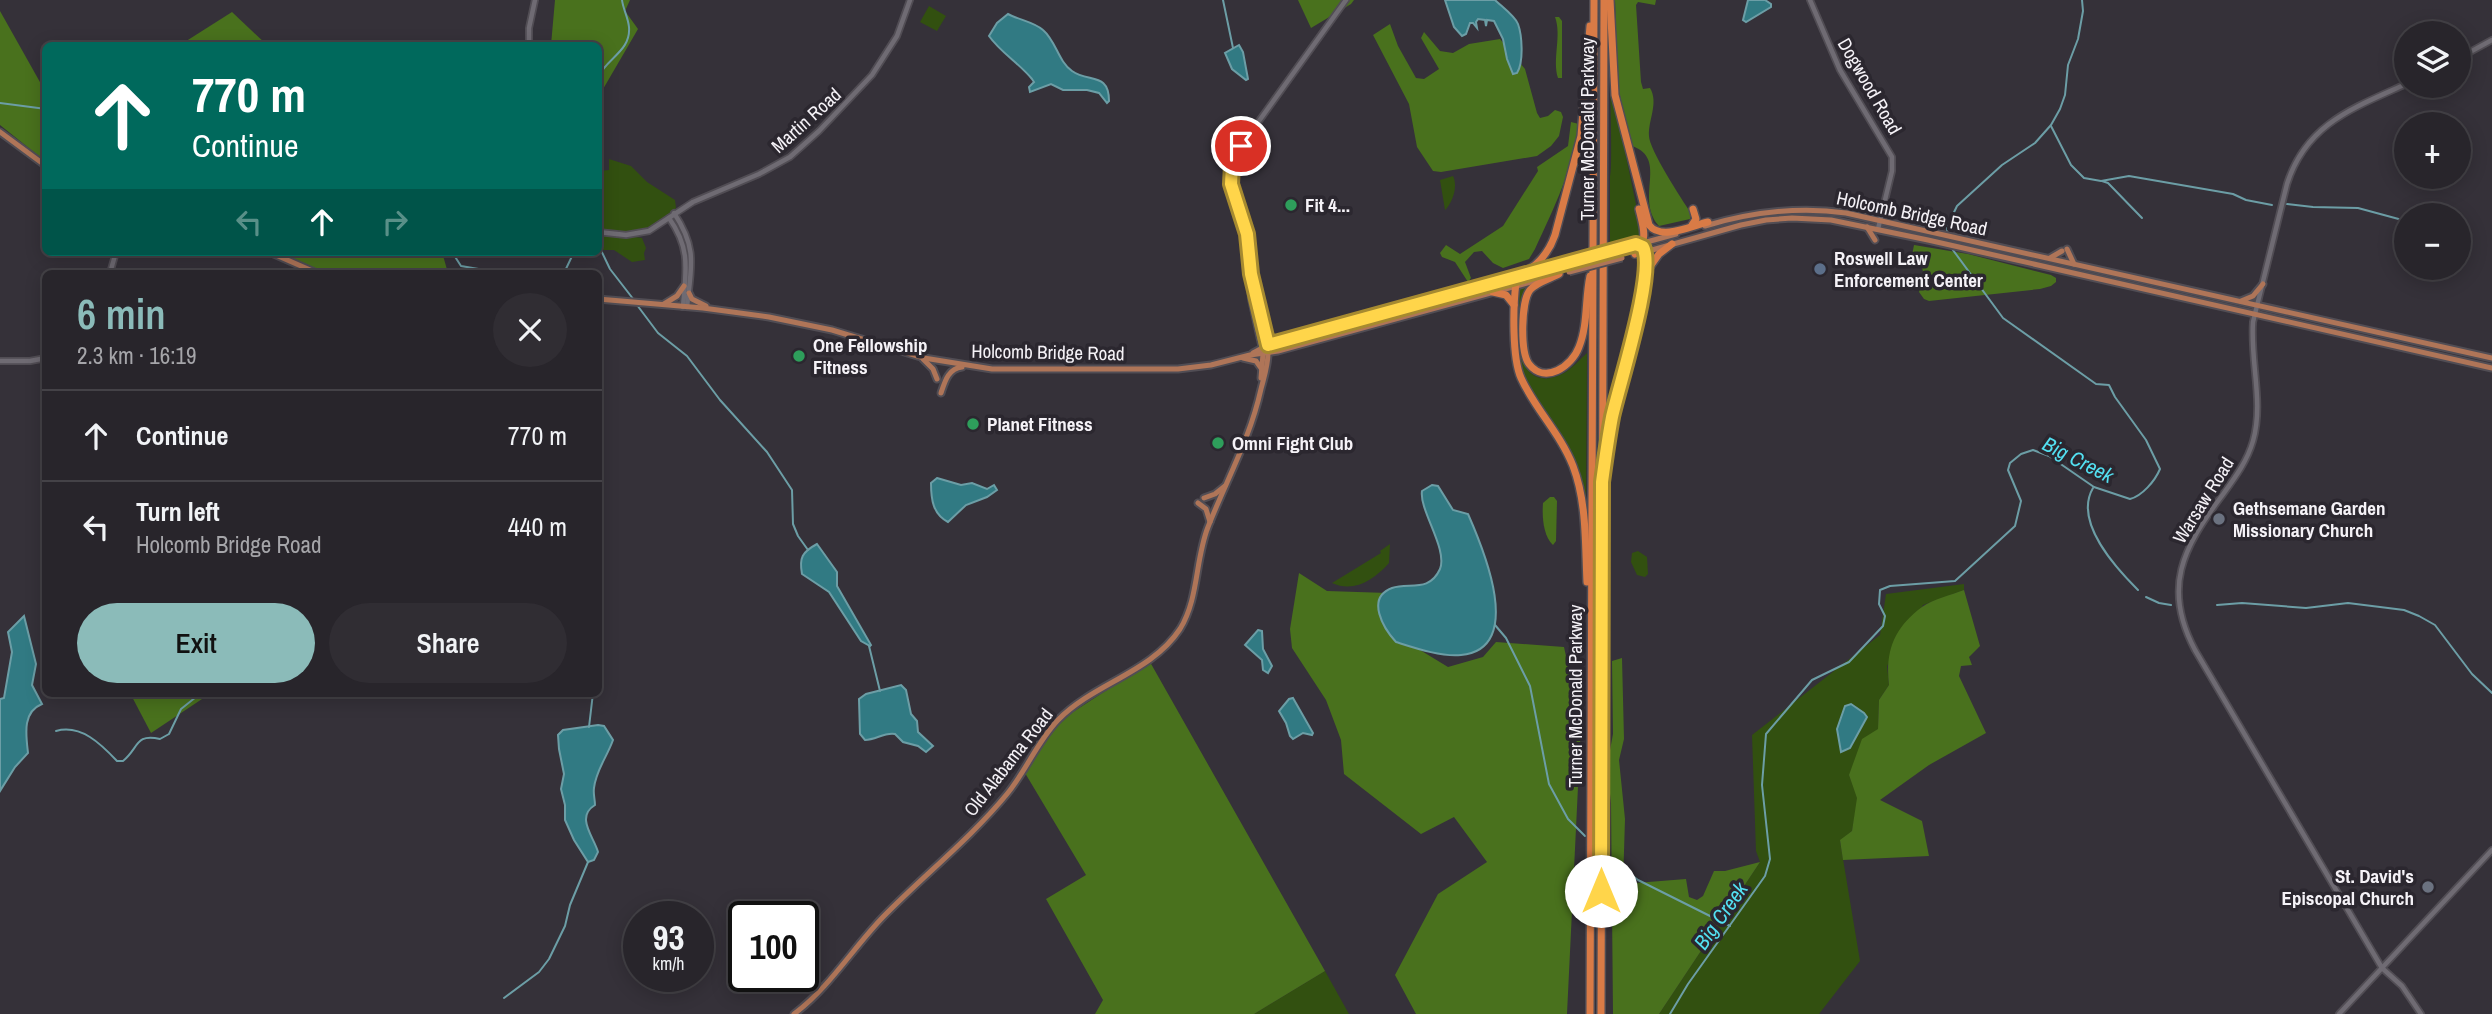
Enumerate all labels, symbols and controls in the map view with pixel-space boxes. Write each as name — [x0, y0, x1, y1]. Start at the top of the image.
map controls — [2394, 21, 2471, 280]
button: layers — [2394, 21, 2471, 98]
street label: Dogwood Road — [1832, 33, 1908, 139]
street label: Turner McDonald Parkway — [1574, 37, 1600, 221]
text: 770 m — [192, 61, 306, 127]
icon: ahead — [77, 70, 168, 161]
street label: Martin Road — [765, 82, 847, 158]
button: + — [2394, 112, 2471, 189]
pin — [1211, 116, 1271, 176]
text: Continue — [192, 124, 299, 167]
icon: arrive — [1222, 127, 1260, 165]
street label: Holcomb Bridge Road — [1834, 184, 1990, 242]
place label: Fit 4... — [1305, 192, 1350, 218]
marker: Fit 4... — [1283, 197, 1299, 213]
icon: left — [230, 203, 268, 241]
icon: ahead — [303, 203, 341, 241]
icon: right — [376, 203, 414, 241]
button: − — [2394, 203, 2471, 280]
place label: Roswell Law Enforcement Center — [1834, 245, 1983, 293]
marker: Roswell Law Enforcement Center — [1812, 261, 1828, 277]
text: 6 min — [77, 286, 166, 342]
button: close — [493, 293, 567, 367]
place label: One Fellowship Fitness — [813, 332, 927, 380]
street label: Holcomb Bridge Road — [971, 338, 1125, 366]
text: 2.3 km · 16:19 — [77, 340, 197, 371]
marker: One Fellowship Fitness — [791, 348, 807, 364]
place label: Planet Fitness — [987, 411, 1093, 437]
marker: Planet Fitness — [965, 416, 981, 432]
icon: ahead — [77, 417, 115, 455]
text: Continue — [136, 418, 228, 453]
text: 770 m — [508, 418, 567, 453]
water label: Big Creek — [2038, 429, 2120, 490]
place label: Omni Fight Club — [1232, 430, 1353, 456]
marker: Omni Fight Club — [1210, 435, 1226, 451]
street label: Warsaw Road — [2166, 452, 2240, 548]
text: Turn left — [136, 494, 220, 529]
place label: Gethsemane Garden Missionary Church — [2233, 495, 2385, 543]
icon: left — [77, 508, 115, 546]
text: 440 m — [508, 509, 567, 544]
marker: Gethsemane Garden Missionary Church — [2211, 511, 2227, 527]
text: Holcomb Bridge Road — [136, 529, 322, 560]
button: Exit — [77, 603, 315, 683]
button: Share — [329, 603, 567, 683]
street label: Turner McDonald Parkway — [1562, 604, 1588, 788]
street label: Old Alabama Road — [957, 702, 1059, 822]
position arrow — [1564, 854, 1638, 928]
place label: St. David's Episcopal Church — [2282, 863, 2414, 911]
water label: Big Creek — [1687, 875, 1755, 955]
marker: St. David's Episcopal Church — [2420, 879, 2436, 895]
speed limit sign: 100 — [728, 901, 819, 992]
text: 93 — [653, 914, 684, 961]
text: km/h — [653, 951, 685, 976]

